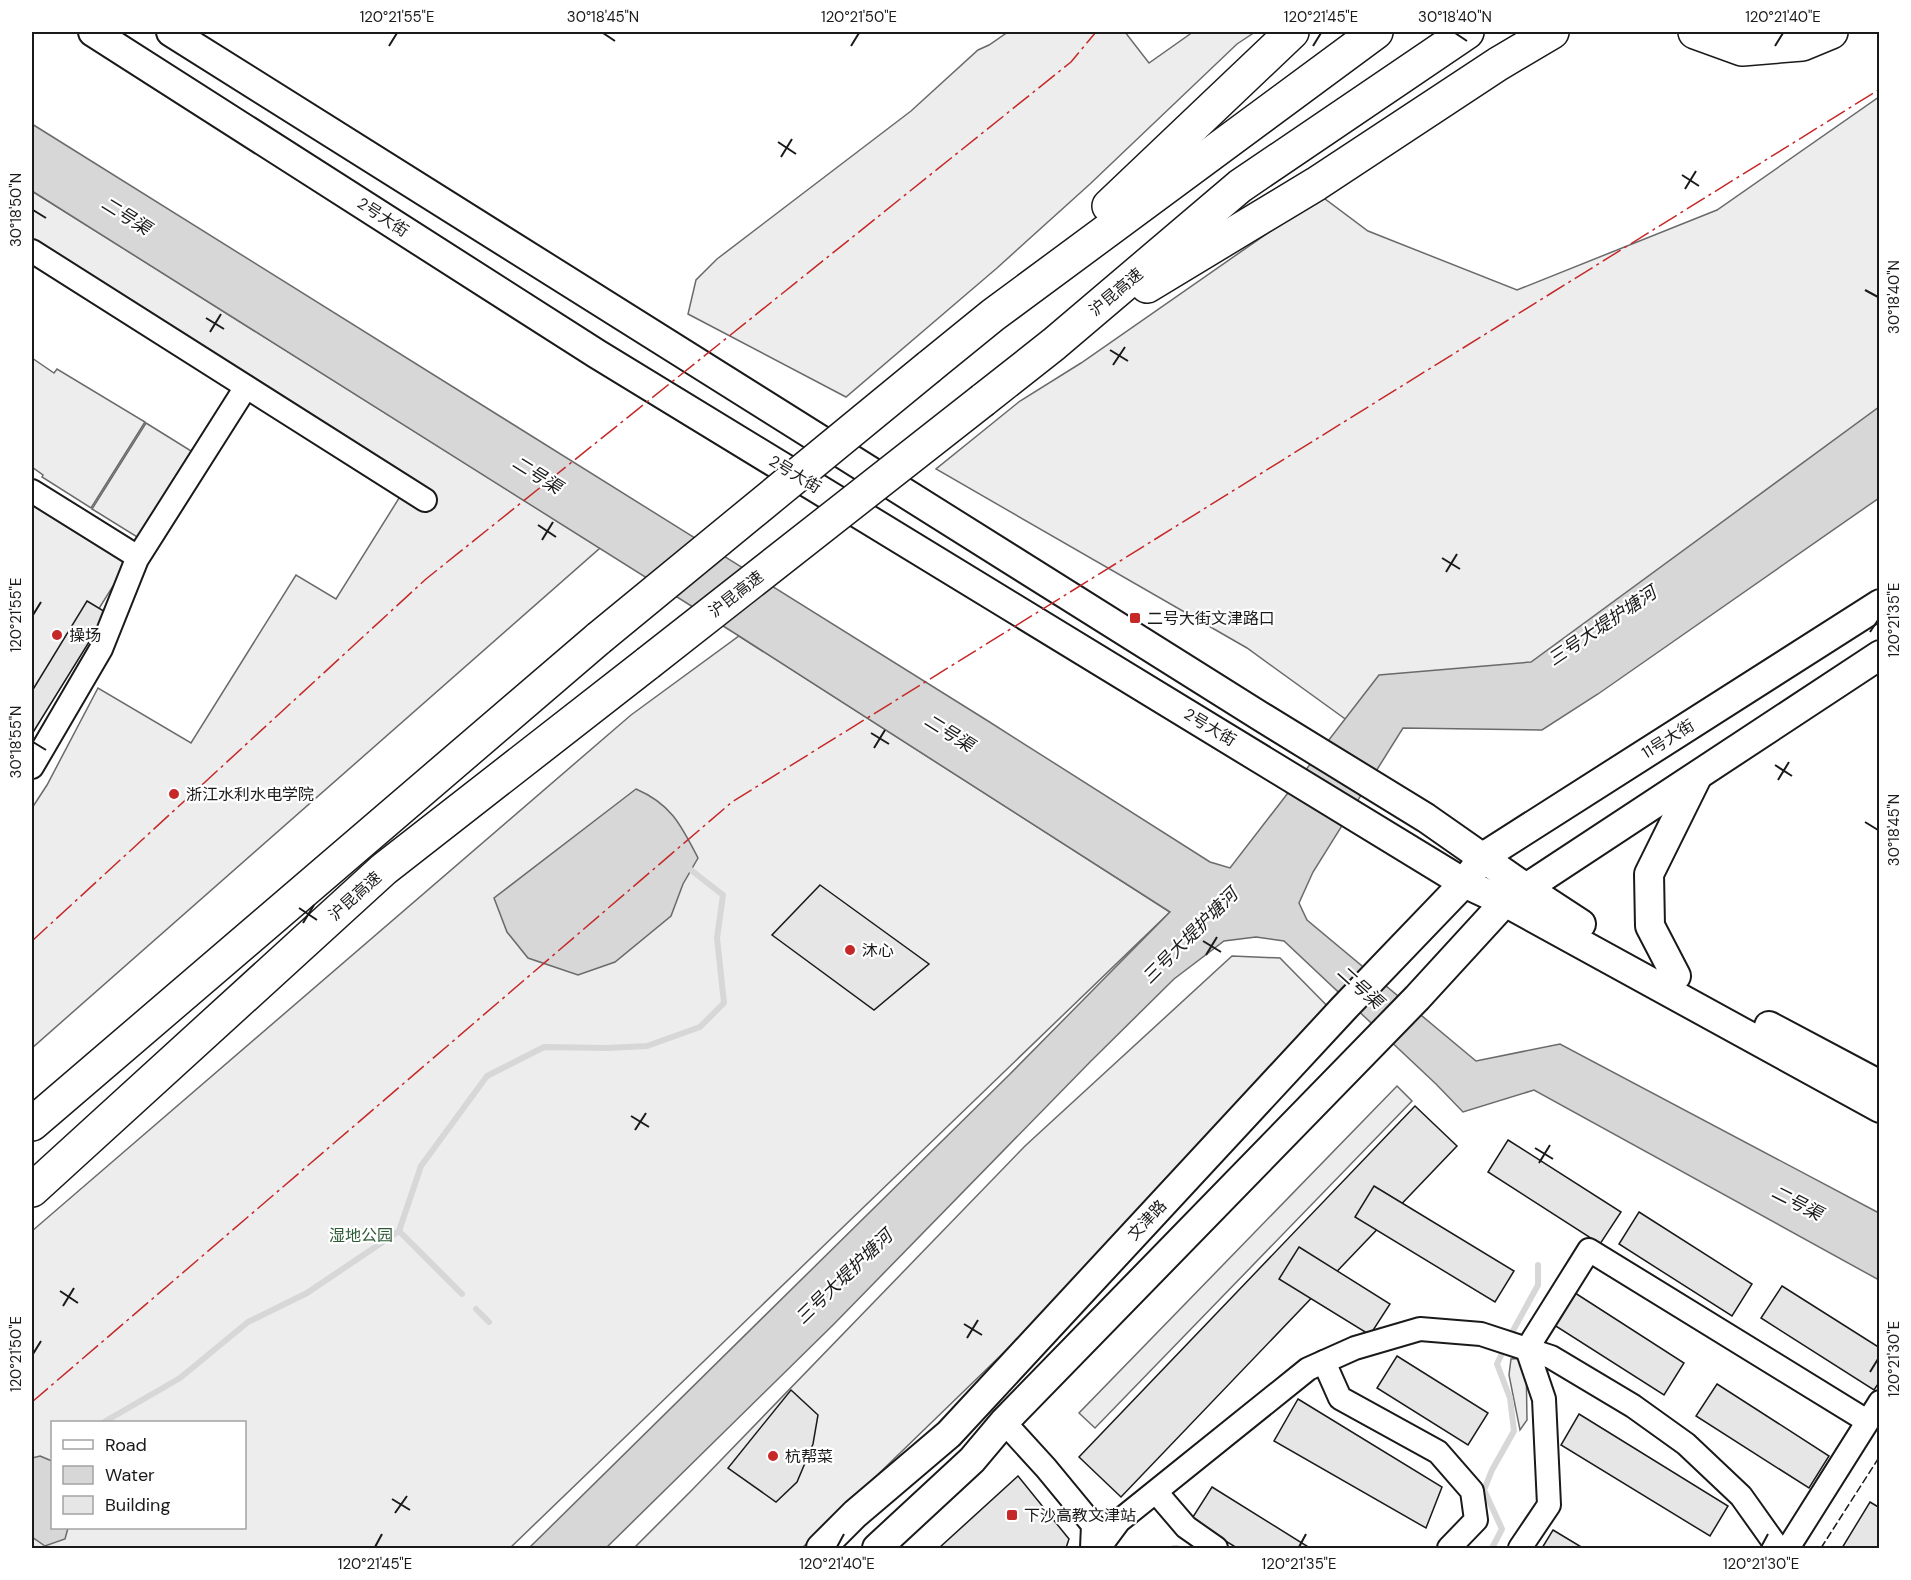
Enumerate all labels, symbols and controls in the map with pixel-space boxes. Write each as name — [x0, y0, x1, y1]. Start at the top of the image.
text: 120°21'55"E — [360, 7, 434, 27]
text: 30°18'45"N — [567, 7, 639, 27]
text: 120°21'50"E — [821, 7, 897, 27]
text: 120°21'45"E — [1284, 7, 1358, 27]
text: 30°18'40"N — [1418, 7, 1492, 27]
text: 120°21'40"E — [1745, 7, 1821, 27]
text: 30°18'50"N — [6, 173, 26, 247]
water label: 二号渠 — [97, 192, 158, 242]
street label: 2号大街 — [353, 193, 413, 241]
text: 30°18'40"N — [1884, 260, 1904, 334]
street label: 沪昆高速 — [1085, 263, 1147, 321]
street label: 2号大街 — [765, 450, 825, 498]
water label: 二号渠 — [508, 451, 569, 501]
street label: 沪昆高速 — [704, 566, 768, 622]
text: 120°21'55"E — [6, 578, 26, 652]
water label: 三号大堤护塘河 — [1543, 579, 1663, 671]
text: 120°21'35"E — [1884, 583, 1904, 657]
place label: 二号大街文津路口 — [1147, 608, 1275, 629]
marker: 二号大街文津路口 — [1128, 611, 1142, 625]
place label: 操场 — [69, 625, 101, 646]
marker: 操场 — [50, 628, 64, 642]
street label: 2号大街 — [1180, 703, 1240, 751]
text: 30°18'55"N — [6, 706, 26, 778]
water label: 二号渠 — [920, 709, 981, 759]
street label: 11号大街 — [1638, 715, 1698, 763]
place label: 浙江水利水电学院 — [186, 784, 314, 805]
marker: 浙江水利水电学院 — [167, 787, 181, 801]
text: 30°18'45"N — [1884, 794, 1904, 866]
street label: 沪昆高速 — [324, 867, 386, 925]
water label: 三号大堤护塘河 — [1137, 881, 1245, 989]
place label: 沐心 — [862, 940, 894, 961]
marker: 沐心 — [843, 943, 857, 957]
water label: 二号渠 — [1332, 960, 1390, 1016]
water label: 二号渠 — [1767, 1180, 1829, 1227]
street label: 文津路 — [1123, 1195, 1171, 1245]
water label: 三号大堤护塘河 — [790, 1223, 900, 1329]
park label: 湿地公园 — [329, 1225, 393, 1246]
text: 120°21'50"E — [6, 1316, 26, 1392]
text: 120°21'30"E — [1884, 1321, 1904, 1397]
legend — [51, 1421, 246, 1529]
text: Road — [105, 1433, 147, 1457]
place label: 杭帮菜 — [785, 1446, 833, 1467]
marker: 杭帮菜 — [766, 1449, 780, 1463]
text: Water — [105, 1463, 155, 1487]
text: Building — [105, 1493, 170, 1517]
place label: 下沙高教文津站 — [1024, 1505, 1136, 1526]
marker: 下沙高教文津站 — [1005, 1508, 1019, 1522]
text: 120°21'45"E — [338, 1554, 412, 1574]
text: 120°21'40"E — [799, 1554, 875, 1574]
text: 120°21'35"E — [1262, 1554, 1336, 1574]
text: 120°21'30"E — [1723, 1554, 1799, 1574]

